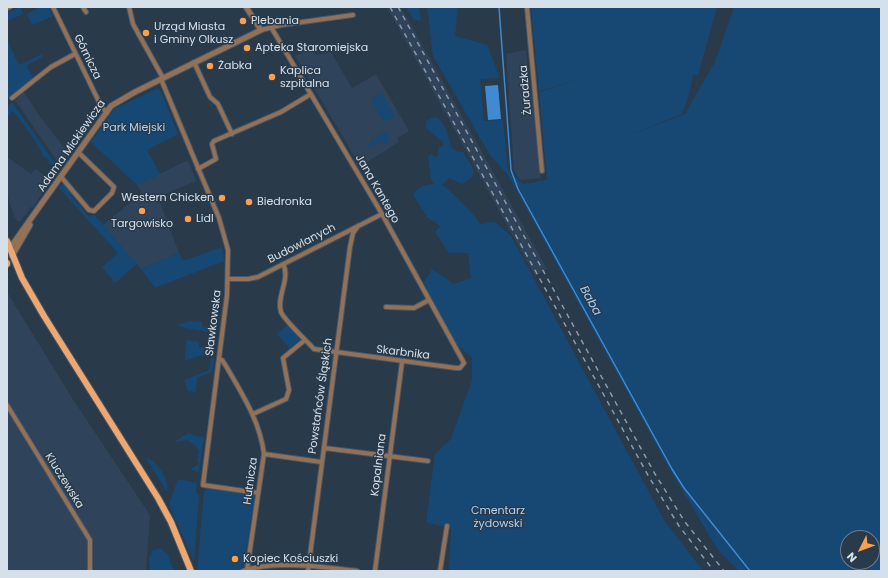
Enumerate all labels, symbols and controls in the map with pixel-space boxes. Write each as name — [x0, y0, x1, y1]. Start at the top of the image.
place label: Plebania — [251, 14, 299, 28]
marker: Plebania — [238, 16, 248, 26]
place label: Urząd Miasta i Gminy Olkusz — [154, 20, 233, 46]
marker: Urząd Miasta i Gminy Olkusz — [141, 28, 151, 38]
street label: Górnicza — [70, 32, 104, 82]
place label: Apteka Staromiejska — [255, 41, 368, 55]
marker: Apteka Staromiejska — [242, 43, 252, 53]
place label: Żabka — [218, 59, 252, 73]
marker: Żabka — [205, 61, 215, 71]
place label: Kaplica szpitalna — [280, 64, 330, 90]
street label: Żuradzka — [517, 64, 535, 116]
marker: Kaplica szpitalna — [267, 72, 277, 82]
street label: Adama Mickiewicza — [35, 98, 109, 194]
park label: Park Miejski — [103, 121, 165, 135]
street label: Jana Kantego — [352, 152, 402, 226]
place label: Western Chicken — [121, 191, 214, 205]
marker: Western Chicken — [217, 193, 227, 203]
place label: Biedronka — [257, 195, 312, 209]
marker: Biedronka — [244, 197, 254, 207]
marker: Targowisko — [137, 206, 147, 216]
place label: Lidl — [196, 212, 214, 226]
marker: Lidl — [183, 214, 193, 224]
place label: Targowisko — [111, 217, 173, 231]
street label: Budowlanych — [266, 221, 338, 267]
water label: Baba — [576, 284, 604, 318]
street label: Sławkowska — [203, 289, 225, 357]
street label: Powstańców Śląskich — [306, 337, 336, 455]
street label: Skarbnika — [375, 343, 431, 363]
street label: Kopalniana — [369, 433, 389, 497]
street label: Kluczewska — [42, 451, 86, 511]
street label: Hutnicza — [241, 457, 261, 505]
park label: Cmentarz żydowski — [471, 504, 525, 530]
north arrow — [840, 530, 880, 570]
text: N — [843, 549, 861, 566]
place label: Kopiec Kościuszki — [243, 552, 338, 566]
marker: Kopiec Kościuszki — [230, 554, 240, 564]

